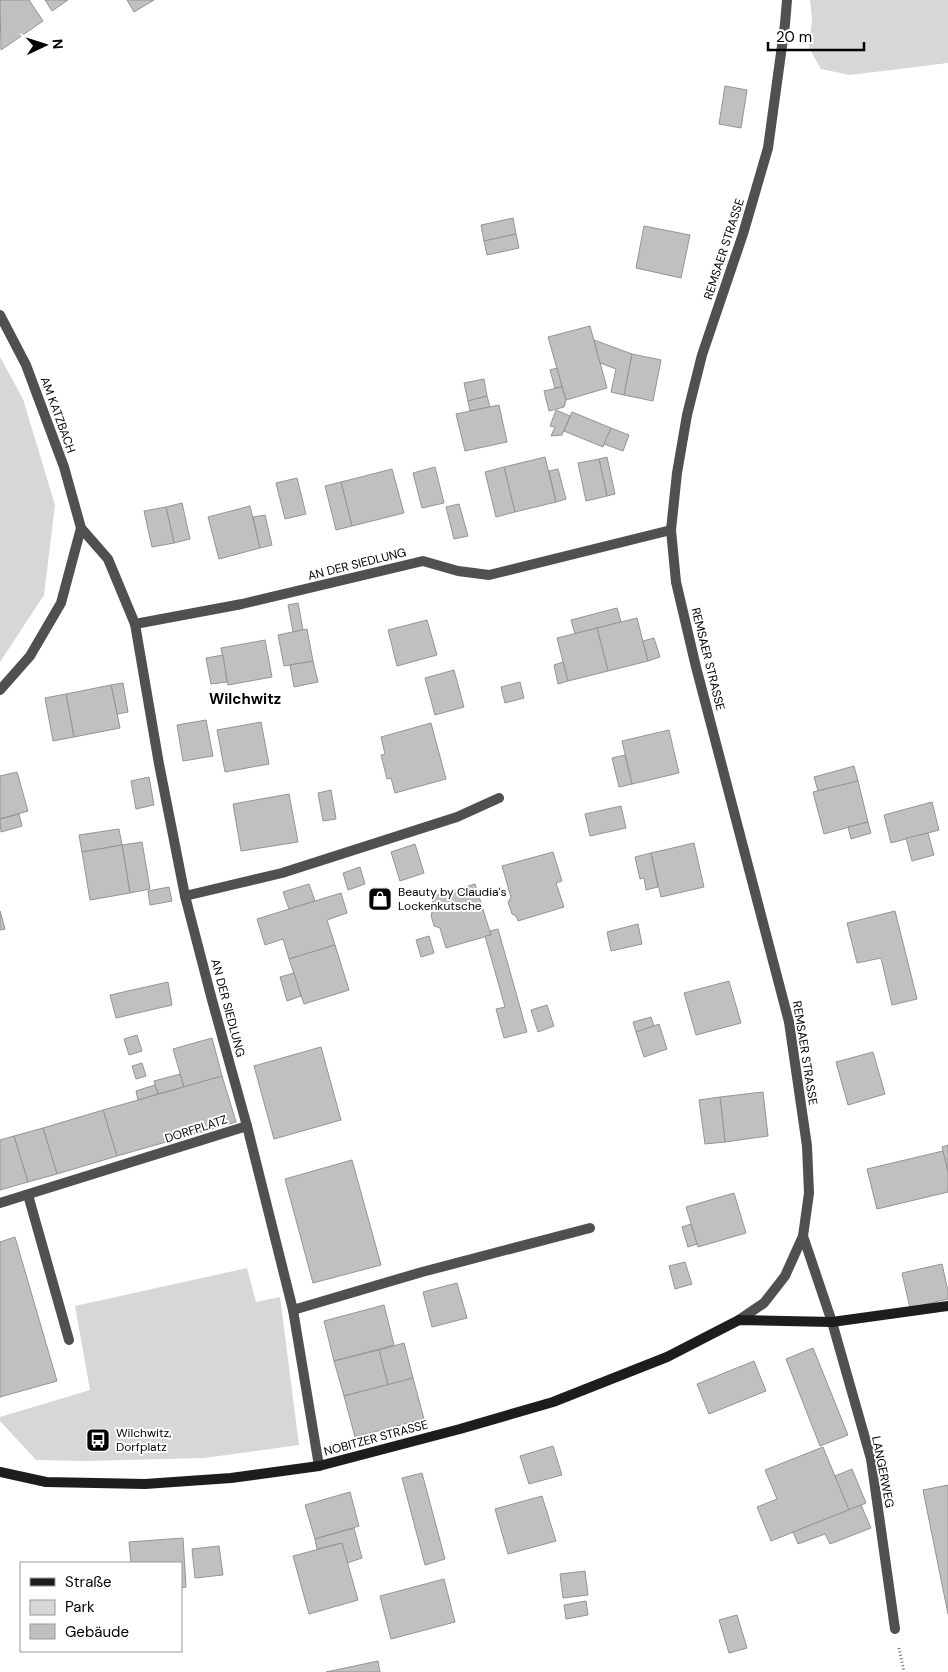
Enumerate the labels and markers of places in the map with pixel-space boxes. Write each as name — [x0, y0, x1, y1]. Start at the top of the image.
place label: Beauty by Claudia's Lockenkutsche — [398, 884, 506, 914]
shop icon: Beauty by Claudia's Lockenkutsche — [367, 886, 393, 912]
place label: Wilchwitz, Dorfplatz — [116, 1425, 171, 1455]
bus stop icon: Wilchwitz, Dorfplatz — [85, 1427, 111, 1453]

